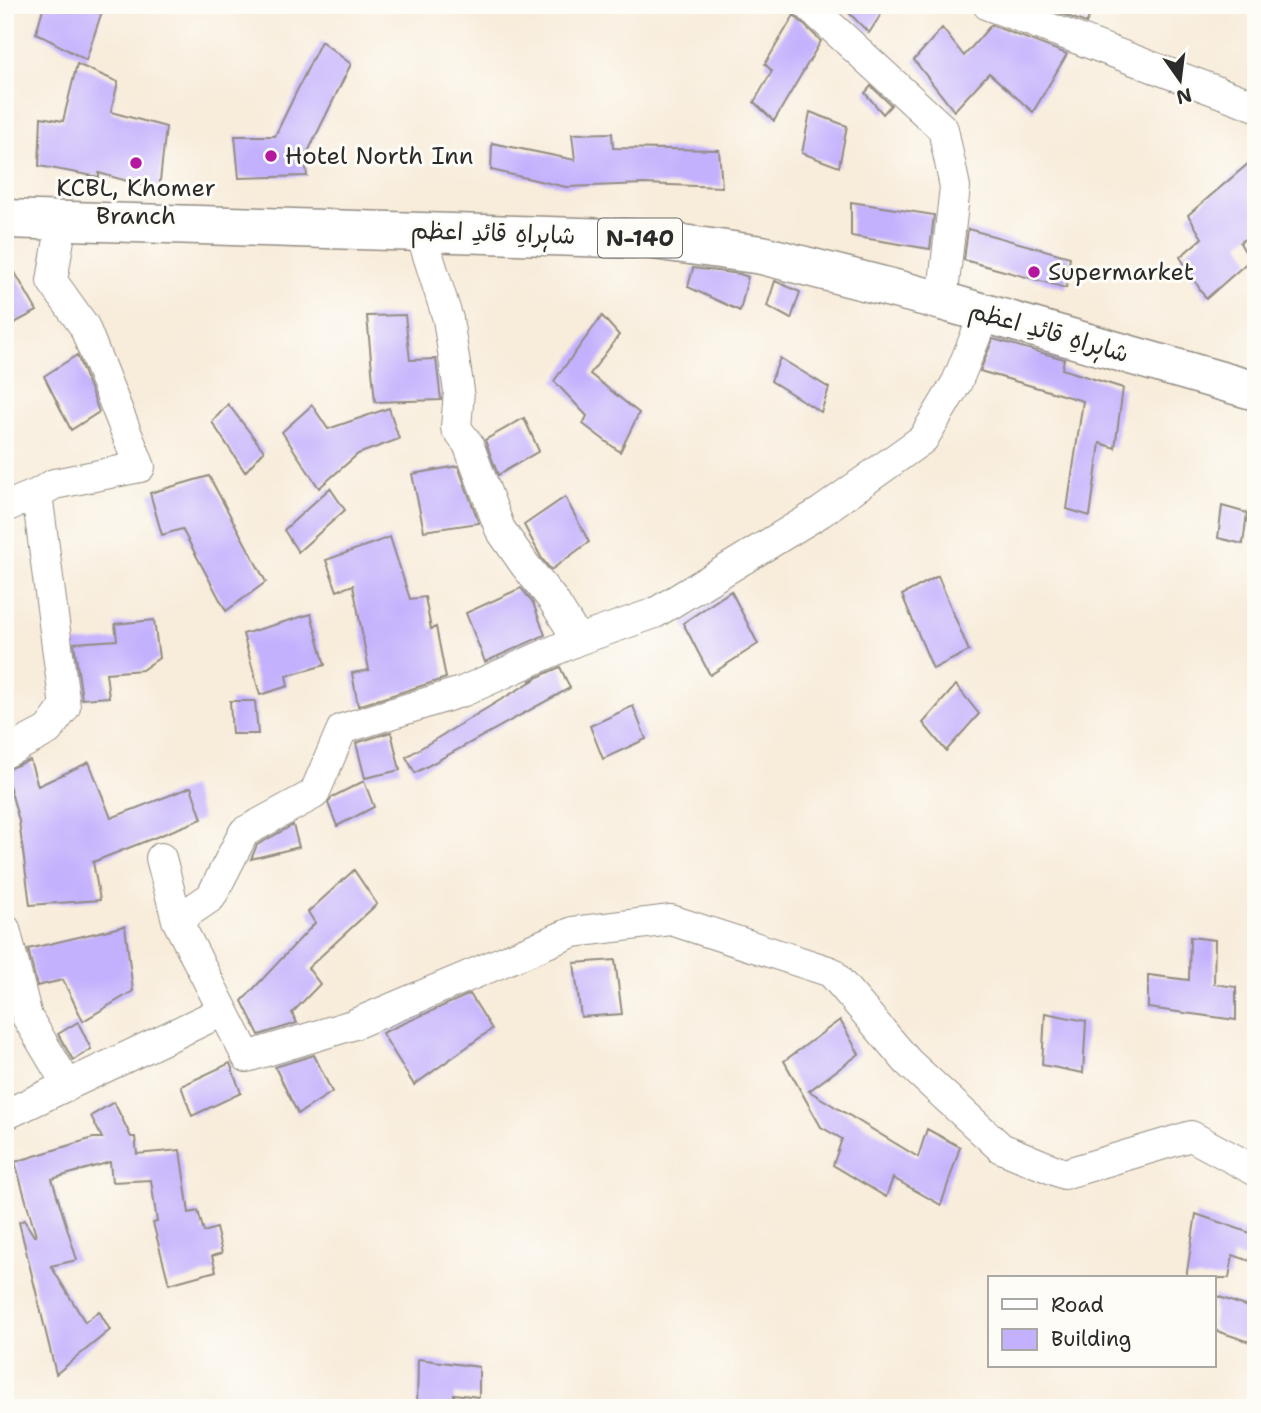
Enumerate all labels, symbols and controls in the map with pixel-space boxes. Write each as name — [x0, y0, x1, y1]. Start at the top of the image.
north arrow — [1146, 46, 1216, 116]
text: N — [1174, 82, 1194, 110]
place label: Hotel North Inn — [285, 140, 474, 172]
marker: Hotel North Inn — [263, 148, 279, 164]
marker: KCBL, Khomer Branch — [128, 155, 144, 171]
place label: KCBL, Khomer Branch — [56, 172, 216, 232]
street label: شاہراہِ قائدِ اعظم — [410, 214, 576, 254]
road number: N-140 — [598, 218, 682, 258]
place label: Supermarket — [1048, 256, 1194, 288]
marker: Supermarket — [1026, 264, 1042, 280]
street label: شاہراہِ قائدِ اعظم — [965, 294, 1133, 372]
legend — [988, 1276, 1216, 1368]
text: Road — [1051, 1291, 1104, 1319]
text: Building — [1051, 1325, 1131, 1353]

